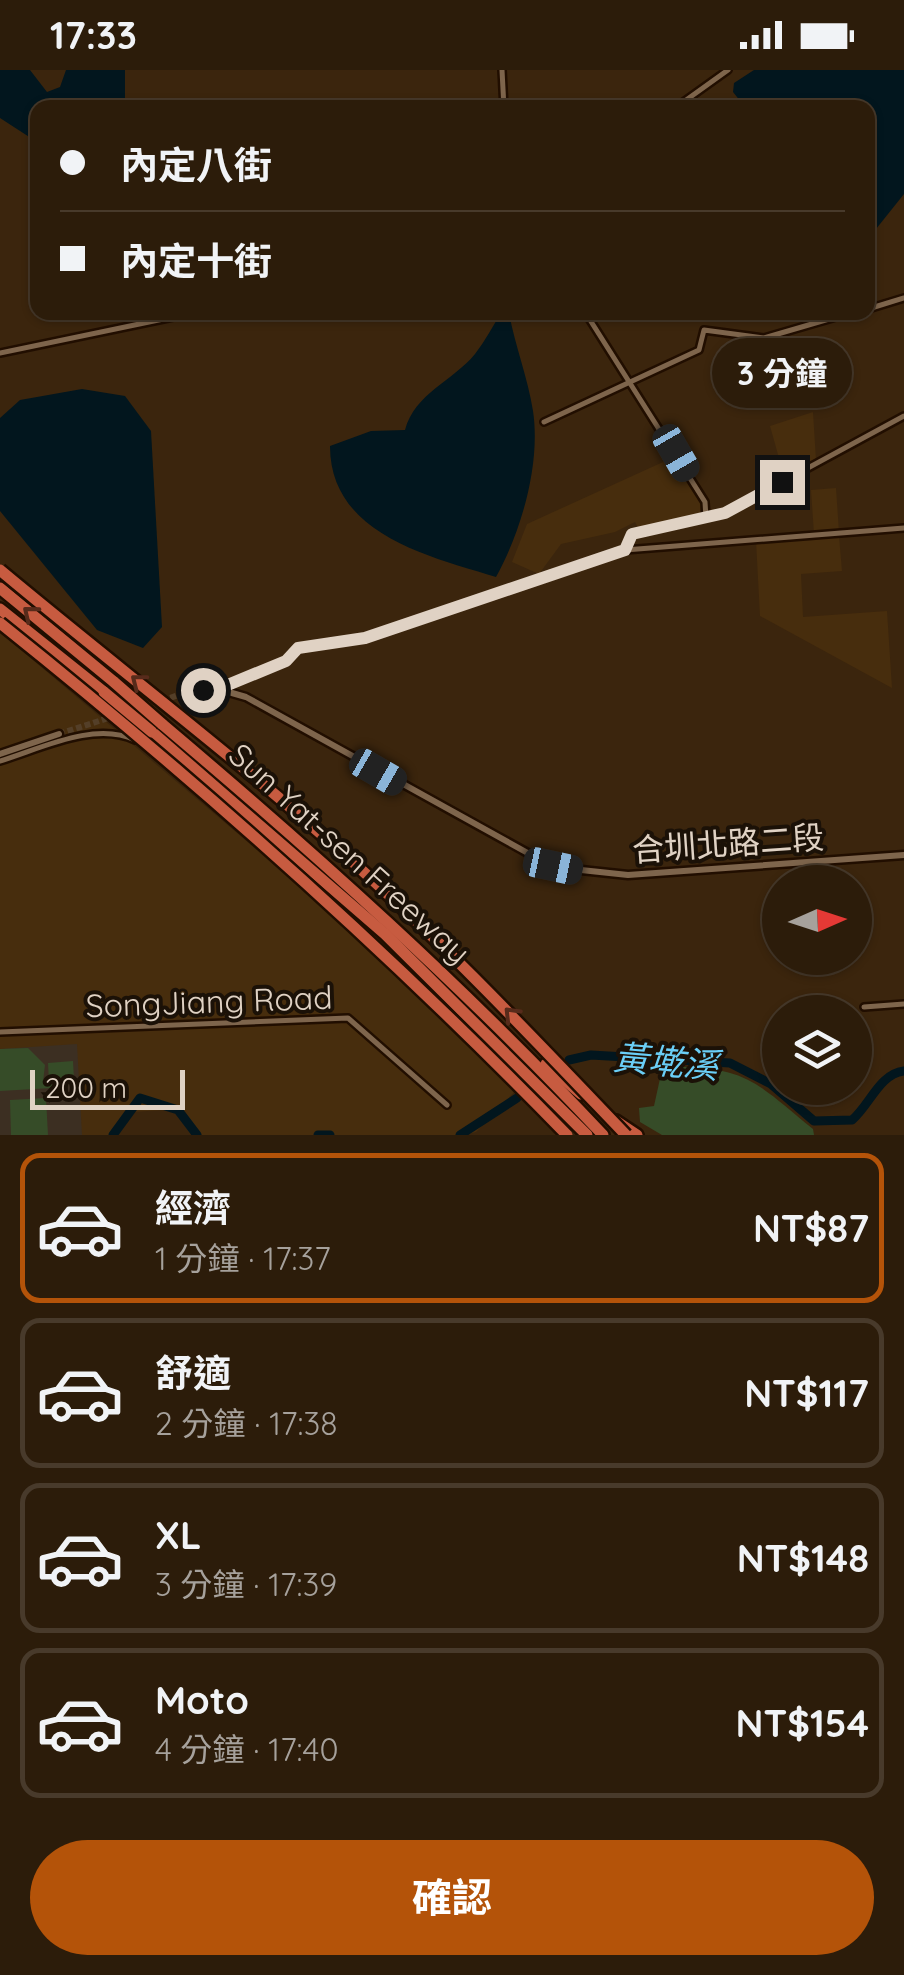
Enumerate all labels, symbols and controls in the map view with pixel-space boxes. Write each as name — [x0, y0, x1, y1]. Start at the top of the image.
text: 17:33 — [50, 11, 137, 59]
text: 內定八街 — [120, 141, 272, 189]
text: 內定十街 — [120, 237, 272, 285]
callout: 3 分鐘 — [712, 337, 852, 407]
text: 3 分鐘 — [737, 353, 827, 393]
car — [648, 420, 704, 486]
route end — [760, 460, 805, 505]
one-way arrow — [24, 607, 42, 625]
route start — [181, 668, 226, 713]
one-way arrow — [132, 675, 150, 692]
street label: Sun Yat-sen Freeway — [221, 734, 479, 972]
car — [345, 744, 411, 800]
street label: 合圳北路二段 — [631, 816, 825, 870]
car — [521, 845, 585, 887]
north arrow — [762, 865, 872, 975]
map controls — [762, 865, 872, 1105]
street label: SongJiang Road — [85, 977, 333, 1025]
button: layers — [762, 995, 872, 1105]
one-way arrow — [504, 1007, 522, 1026]
water label: 黃墘溪 — [612, 1035, 725, 1088]
scale bar — [30, 1065, 185, 1110]
text: 200 m — [45, 1070, 127, 1105]
icon: car — [35, 1183, 125, 1273]
text: 經濟 — [155, 1184, 231, 1232]
text: NT$87 — [753, 1204, 869, 1252]
text: 1 分鐘 · 17:37 — [155, 1238, 331, 1278]
icon: car — [35, 1348, 125, 1438]
text: 舒適 — [155, 1349, 231, 1397]
text: NT$117 — [744, 1369, 869, 1417]
text: 2 分鐘 · 17:38 — [155, 1403, 337, 1443]
text: XL — [155, 1511, 201, 1559]
icon: car — [35, 1513, 125, 1603]
text: NT$148 — [737, 1534, 869, 1582]
text: 3 分鐘 · 17:39 — [155, 1564, 337, 1604]
text: Moto — [155, 1676, 249, 1724]
icon: car — [35, 1678, 125, 1768]
text: NT$154 — [736, 1699, 869, 1747]
text: 4 分鐘 · 17:40 — [155, 1729, 338, 1769]
button: 確認 — [30, 1840, 874, 1955]

